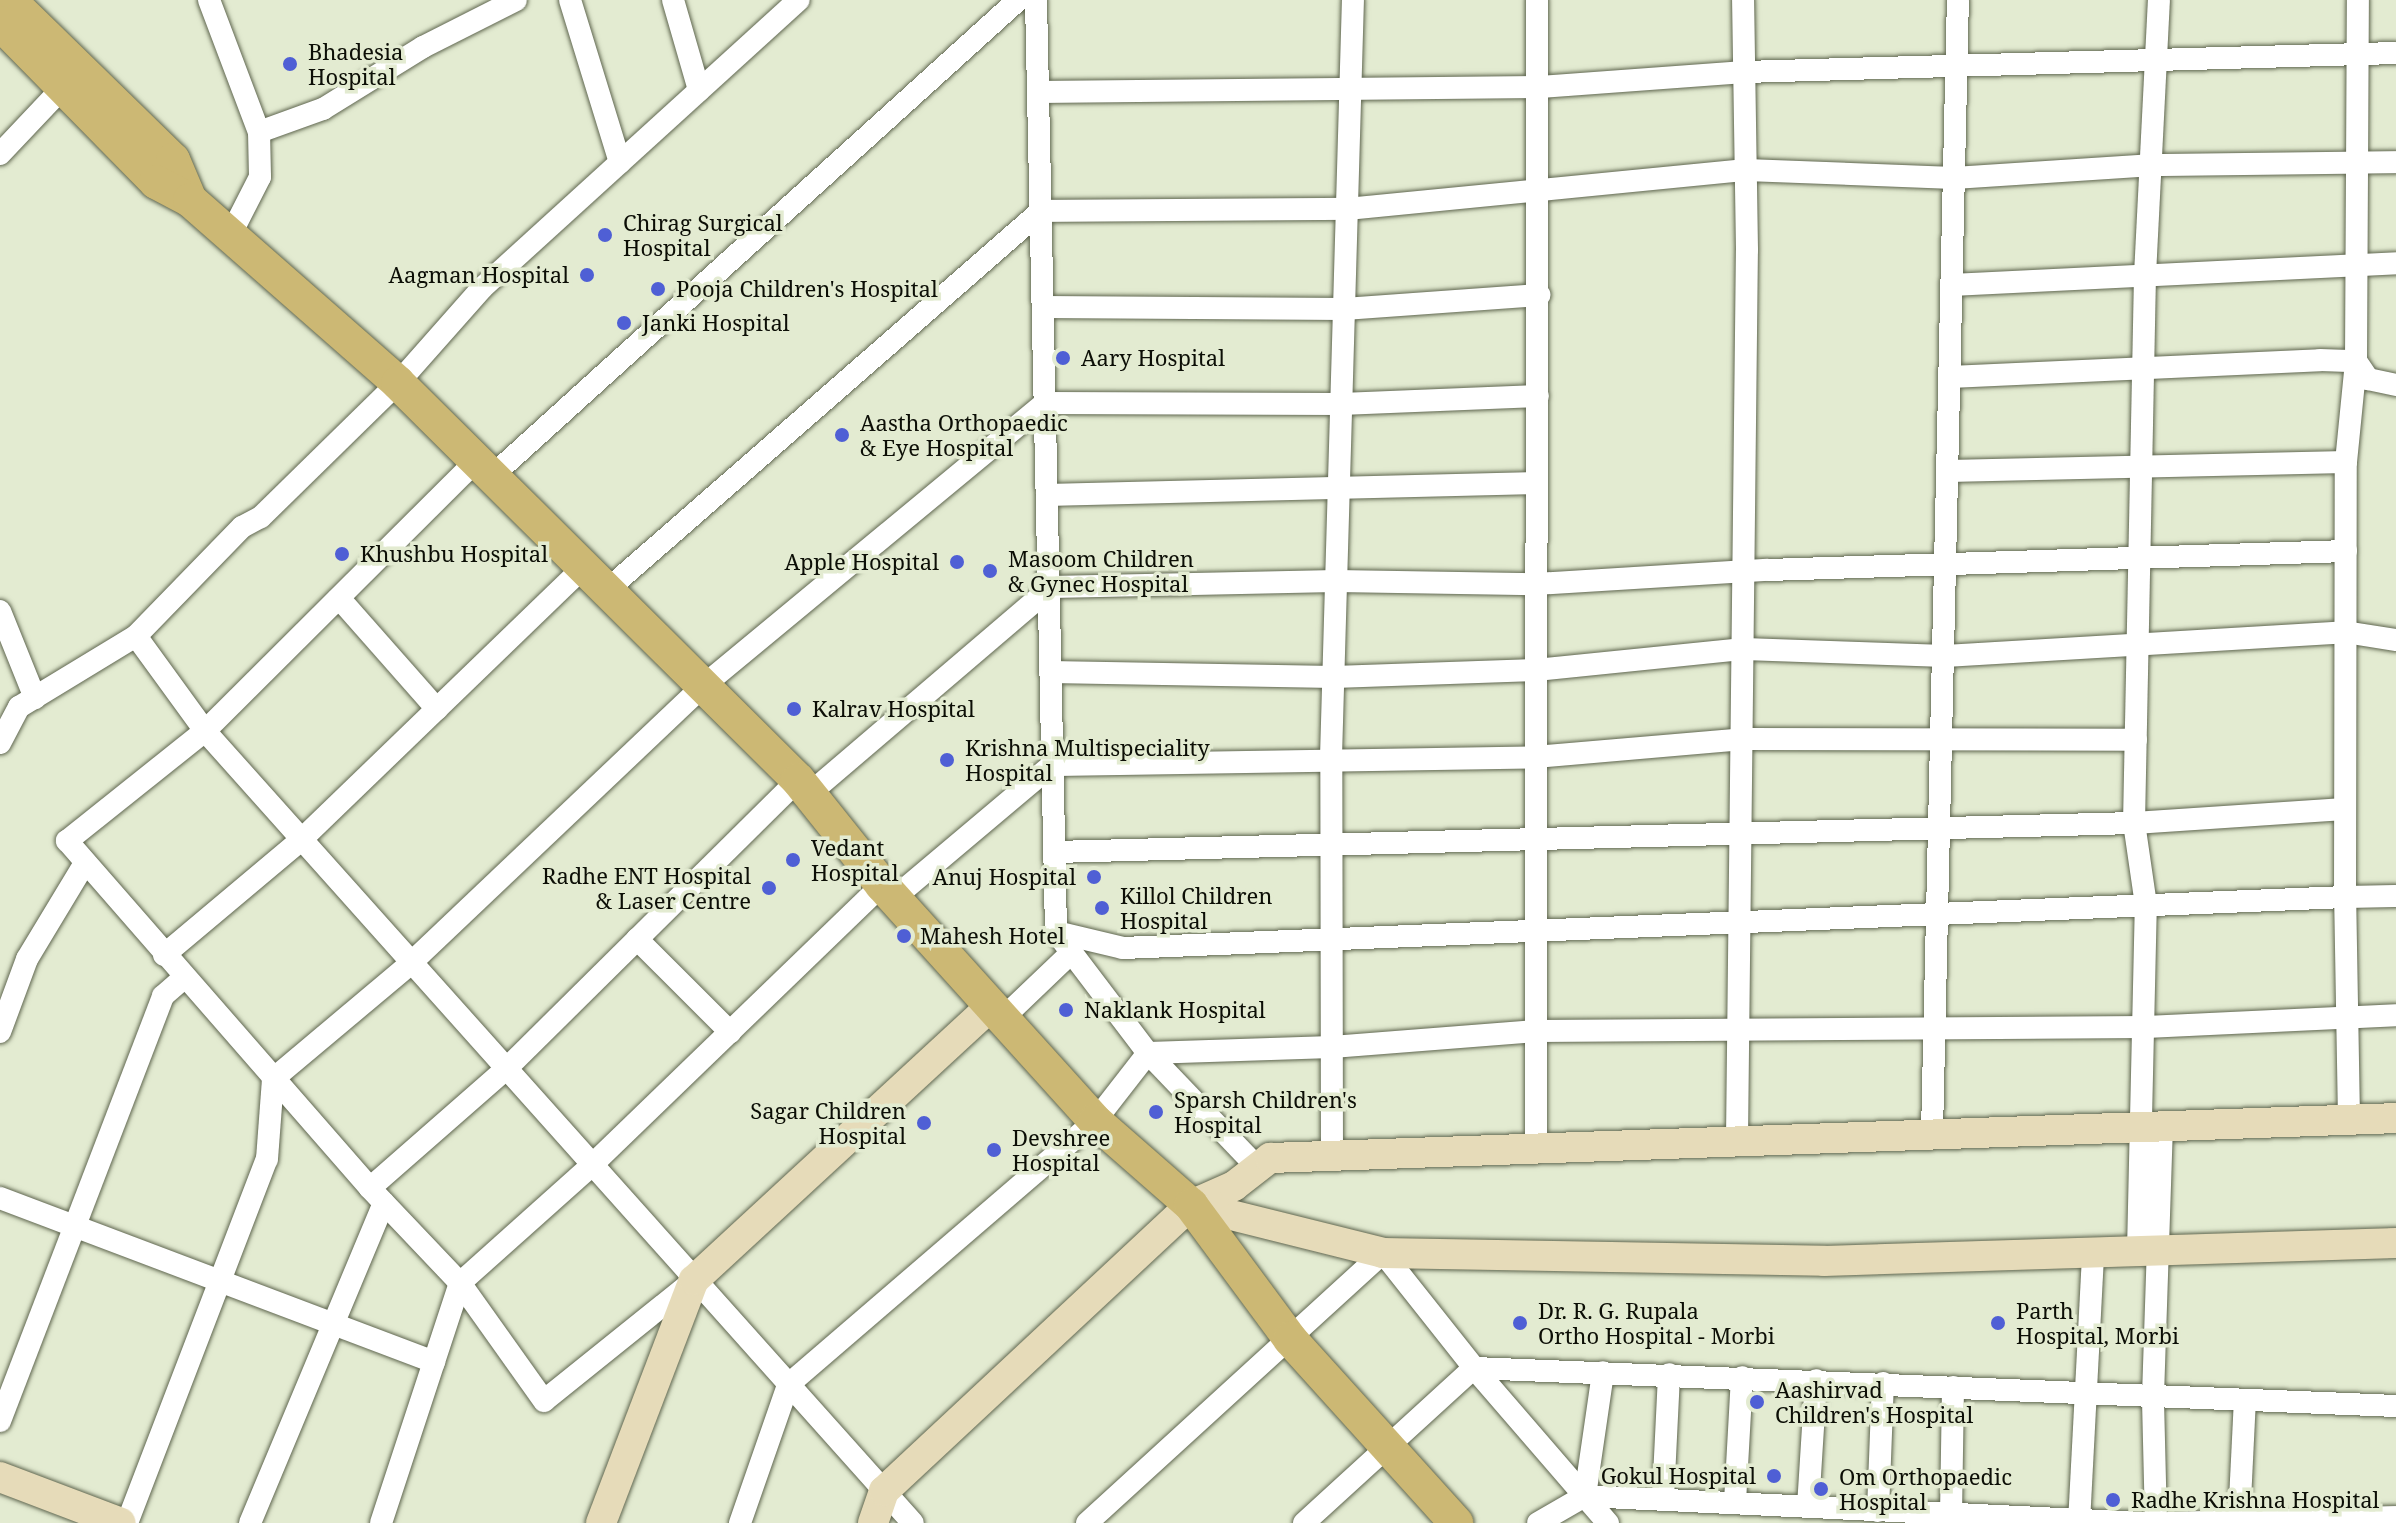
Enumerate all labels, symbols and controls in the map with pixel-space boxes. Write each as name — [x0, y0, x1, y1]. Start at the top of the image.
place label: Bhadesia Hospital — [308, 38, 403, 90]
marker: Bhadesia Hospital — [279, 53, 301, 75]
place label: Chirag Surgical Hospital — [623, 209, 783, 260]
marker: Chirag Surgical Hospital — [594, 224, 616, 246]
place label: Aagman Hospital — [389, 262, 569, 288]
marker: Aagman Hospital — [576, 264, 598, 286]
place label: Pooja Children's Hospital — [676, 276, 938, 302]
marker: Pooja Children's Hospital — [647, 278, 669, 300]
place label: Janki Hospital — [642, 310, 790, 336]
marker: Janki Hospital — [613, 312, 635, 334]
place label: Aary Hospital — [1081, 345, 1225, 371]
marker: Aary Hospital — [1052, 347, 1074, 369]
place label: Aastha Orthopaedic & Eye Hospital — [860, 409, 1068, 460]
marker: Aastha Orthopaedic & Eye Hospital — [831, 424, 853, 446]
place label: Khushbu Hospital — [360, 541, 548, 567]
marker: Khushbu Hospital — [331, 543, 353, 565]
place label: Masoom Children & Gynec Hospital — [1008, 545, 1194, 596]
place label: Apple Hospital — [785, 549, 939, 575]
marker: Apple Hospital — [946, 551, 968, 573]
marker: Masoom Children & Gynec Hospital — [979, 560, 1001, 582]
place label: Kalrav Hospital — [812, 696, 975, 722]
marker: Kalrav Hospital — [783, 698, 805, 720]
place label: Krishna Multispeciality Hospital — [965, 734, 1210, 786]
marker: Krishna Multispeciality Hospital — [936, 749, 958, 771]
place label: Vedant Hospital — [811, 834, 899, 886]
marker: Vedant Hospital — [782, 849, 804, 871]
place label: Radhe ENT Hospital & Laser Centre — [542, 862, 751, 914]
place label: Anuj Hospital — [932, 864, 1076, 890]
marker: Anuj Hospital — [1083, 866, 1105, 888]
marker: Radhe ENT Hospital & Laser Centre — [758, 877, 780, 899]
place label: Killol Children Hospital — [1120, 882, 1272, 934]
marker: Killol Children Hospital — [1091, 897, 1113, 919]
place label: Mahesh Hotel — [920, 923, 1065, 949]
marker: Mahesh Hotel — [895, 927, 913, 945]
place label: Naklank Hospital — [1084, 997, 1266, 1023]
marker: Naklank Hospital — [1055, 999, 1077, 1021]
place label: Sparsh Children's Hospital — [1174, 1086, 1357, 1138]
place label: Sagar Children Hospital — [750, 1097, 906, 1148]
marker: Sparsh Children's Hospital — [1145, 1101, 1167, 1123]
marker: Sagar Children Hospital — [913, 1112, 935, 1134]
place label: Devshree Hospital — [1012, 1124, 1110, 1176]
marker: Devshree Hospital — [983, 1139, 1005, 1161]
place label: Dr. R. G. Rupala Ortho Hospital - Morbi — [1538, 1297, 1775, 1348]
place label: Parth Hospital, Morbi — [2016, 1297, 2179, 1348]
marker: Dr. R. G. Rupala Ortho Hospital - Morbi — [1509, 1312, 1531, 1334]
marker: Parth Hospital, Morbi — [1987, 1312, 2009, 1334]
place label: Aashirvad Children's Hospital — [1775, 1376, 1973, 1428]
marker: Aashirvad Children's Hospital — [1746, 1391, 1768, 1413]
place label: Gokul Hospital — [1601, 1463, 1756, 1489]
place label: Om Orthopaedic Hospital — [1839, 1463, 2012, 1514]
marker: Gokul Hospital — [1763, 1465, 1785, 1487]
marker: Om Orthopaedic Hospital — [1810, 1478, 1832, 1500]
place label: Radhe Krishna Hospital — [2131, 1487, 2379, 1513]
marker: Radhe Krishna Hospital — [2102, 1489, 2124, 1511]

